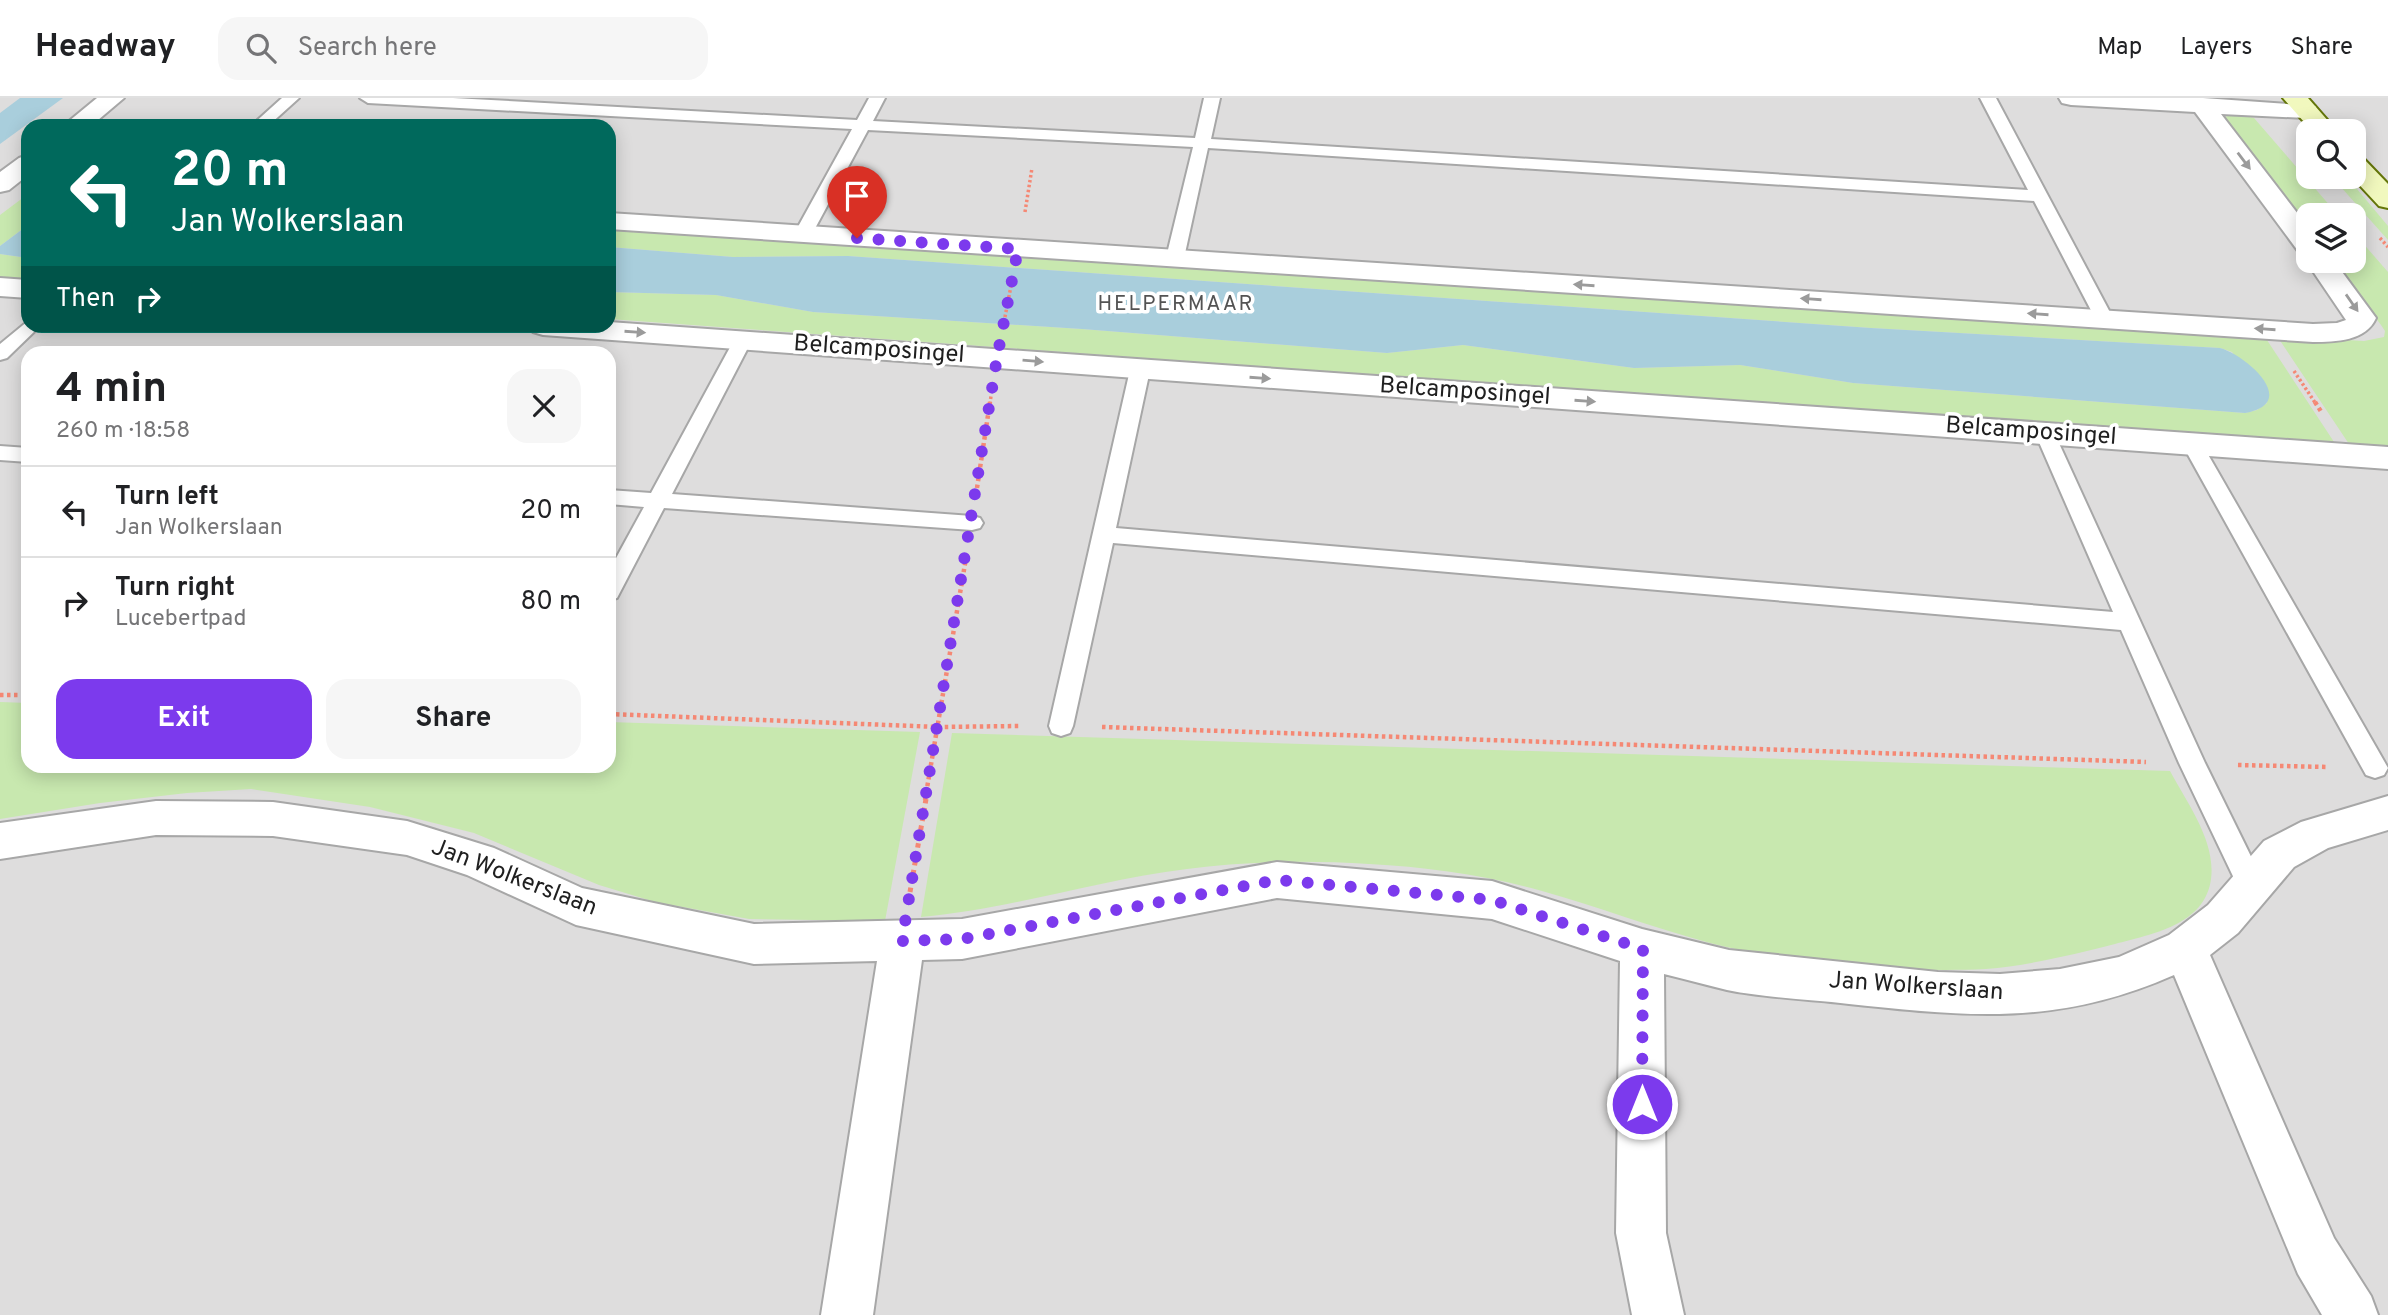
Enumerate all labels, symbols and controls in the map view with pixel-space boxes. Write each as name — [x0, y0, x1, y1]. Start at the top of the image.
search box — [218, 17, 708, 80]
text: Headway — [35, 27, 176, 69]
icon: search — [242, 29, 280, 67]
text: Search here — [298, 32, 437, 65]
text: Map — [2097, 33, 2142, 63]
text: Layers — [2180, 33, 2252, 63]
text: Share — [2290, 33, 2353, 63]
map controls — [2296, 119, 2366, 273]
button: search — [2296, 119, 2366, 189]
text: 20 m — [171, 142, 288, 204]
icon: left — [56, 147, 147, 238]
one-way arrow — [2237, 151, 2252, 169]
pin — [827, 166, 887, 238]
icon: arrive — [838, 177, 876, 215]
text: Jan Wolkerslaan — [171, 203, 404, 243]
button: layers — [2296, 203, 2366, 273]
one-way arrow — [1573, 279, 1595, 290]
icon: right — [129, 280, 167, 318]
text: Then — [56, 283, 115, 316]
district label: HELPERMAAR — [1097, 291, 1255, 318]
one-way arrow — [1800, 293, 1822, 304]
one-way arrow — [2345, 294, 2359, 312]
one-way arrow — [2027, 308, 2049, 319]
one-way arrow — [2254, 323, 2276, 334]
one-way arrow — [624, 327, 646, 338]
street label: Belcamposingel — [792, 329, 966, 371]
one-way arrow — [1022, 356, 1044, 367]
text: 4 min — [56, 364, 167, 417]
button: close — [507, 369, 581, 443]
street label: Belcamposingel — [1378, 371, 1552, 413]
one-way arrow — [1249, 373, 1271, 384]
one-way arrow — [1574, 395, 1596, 406]
street label: Belcamposingel — [1944, 411, 2118, 453]
text: 260 m · 18:58 — [56, 417, 190, 446]
text: Turn left — [115, 481, 219, 514]
icon: left — [56, 493, 94, 531]
text: 20 m — [520, 495, 581, 528]
text: Jan Wolkerslaan — [115, 514, 283, 543]
text: Turn right — [115, 572, 235, 605]
icon: right — [56, 584, 94, 622]
text: 80 m — [521, 586, 581, 619]
text: Lucebertpad — [115, 605, 246, 634]
button: Exit — [56, 679, 312, 759]
button: Share — [326, 679, 581, 759]
street label: Jan Wolkerslaan — [427, 833, 601, 923]
street label: Jan Wolkerslaan — [1828, 966, 2004, 1008]
position arrow — [1605, 1067, 1679, 1141]

